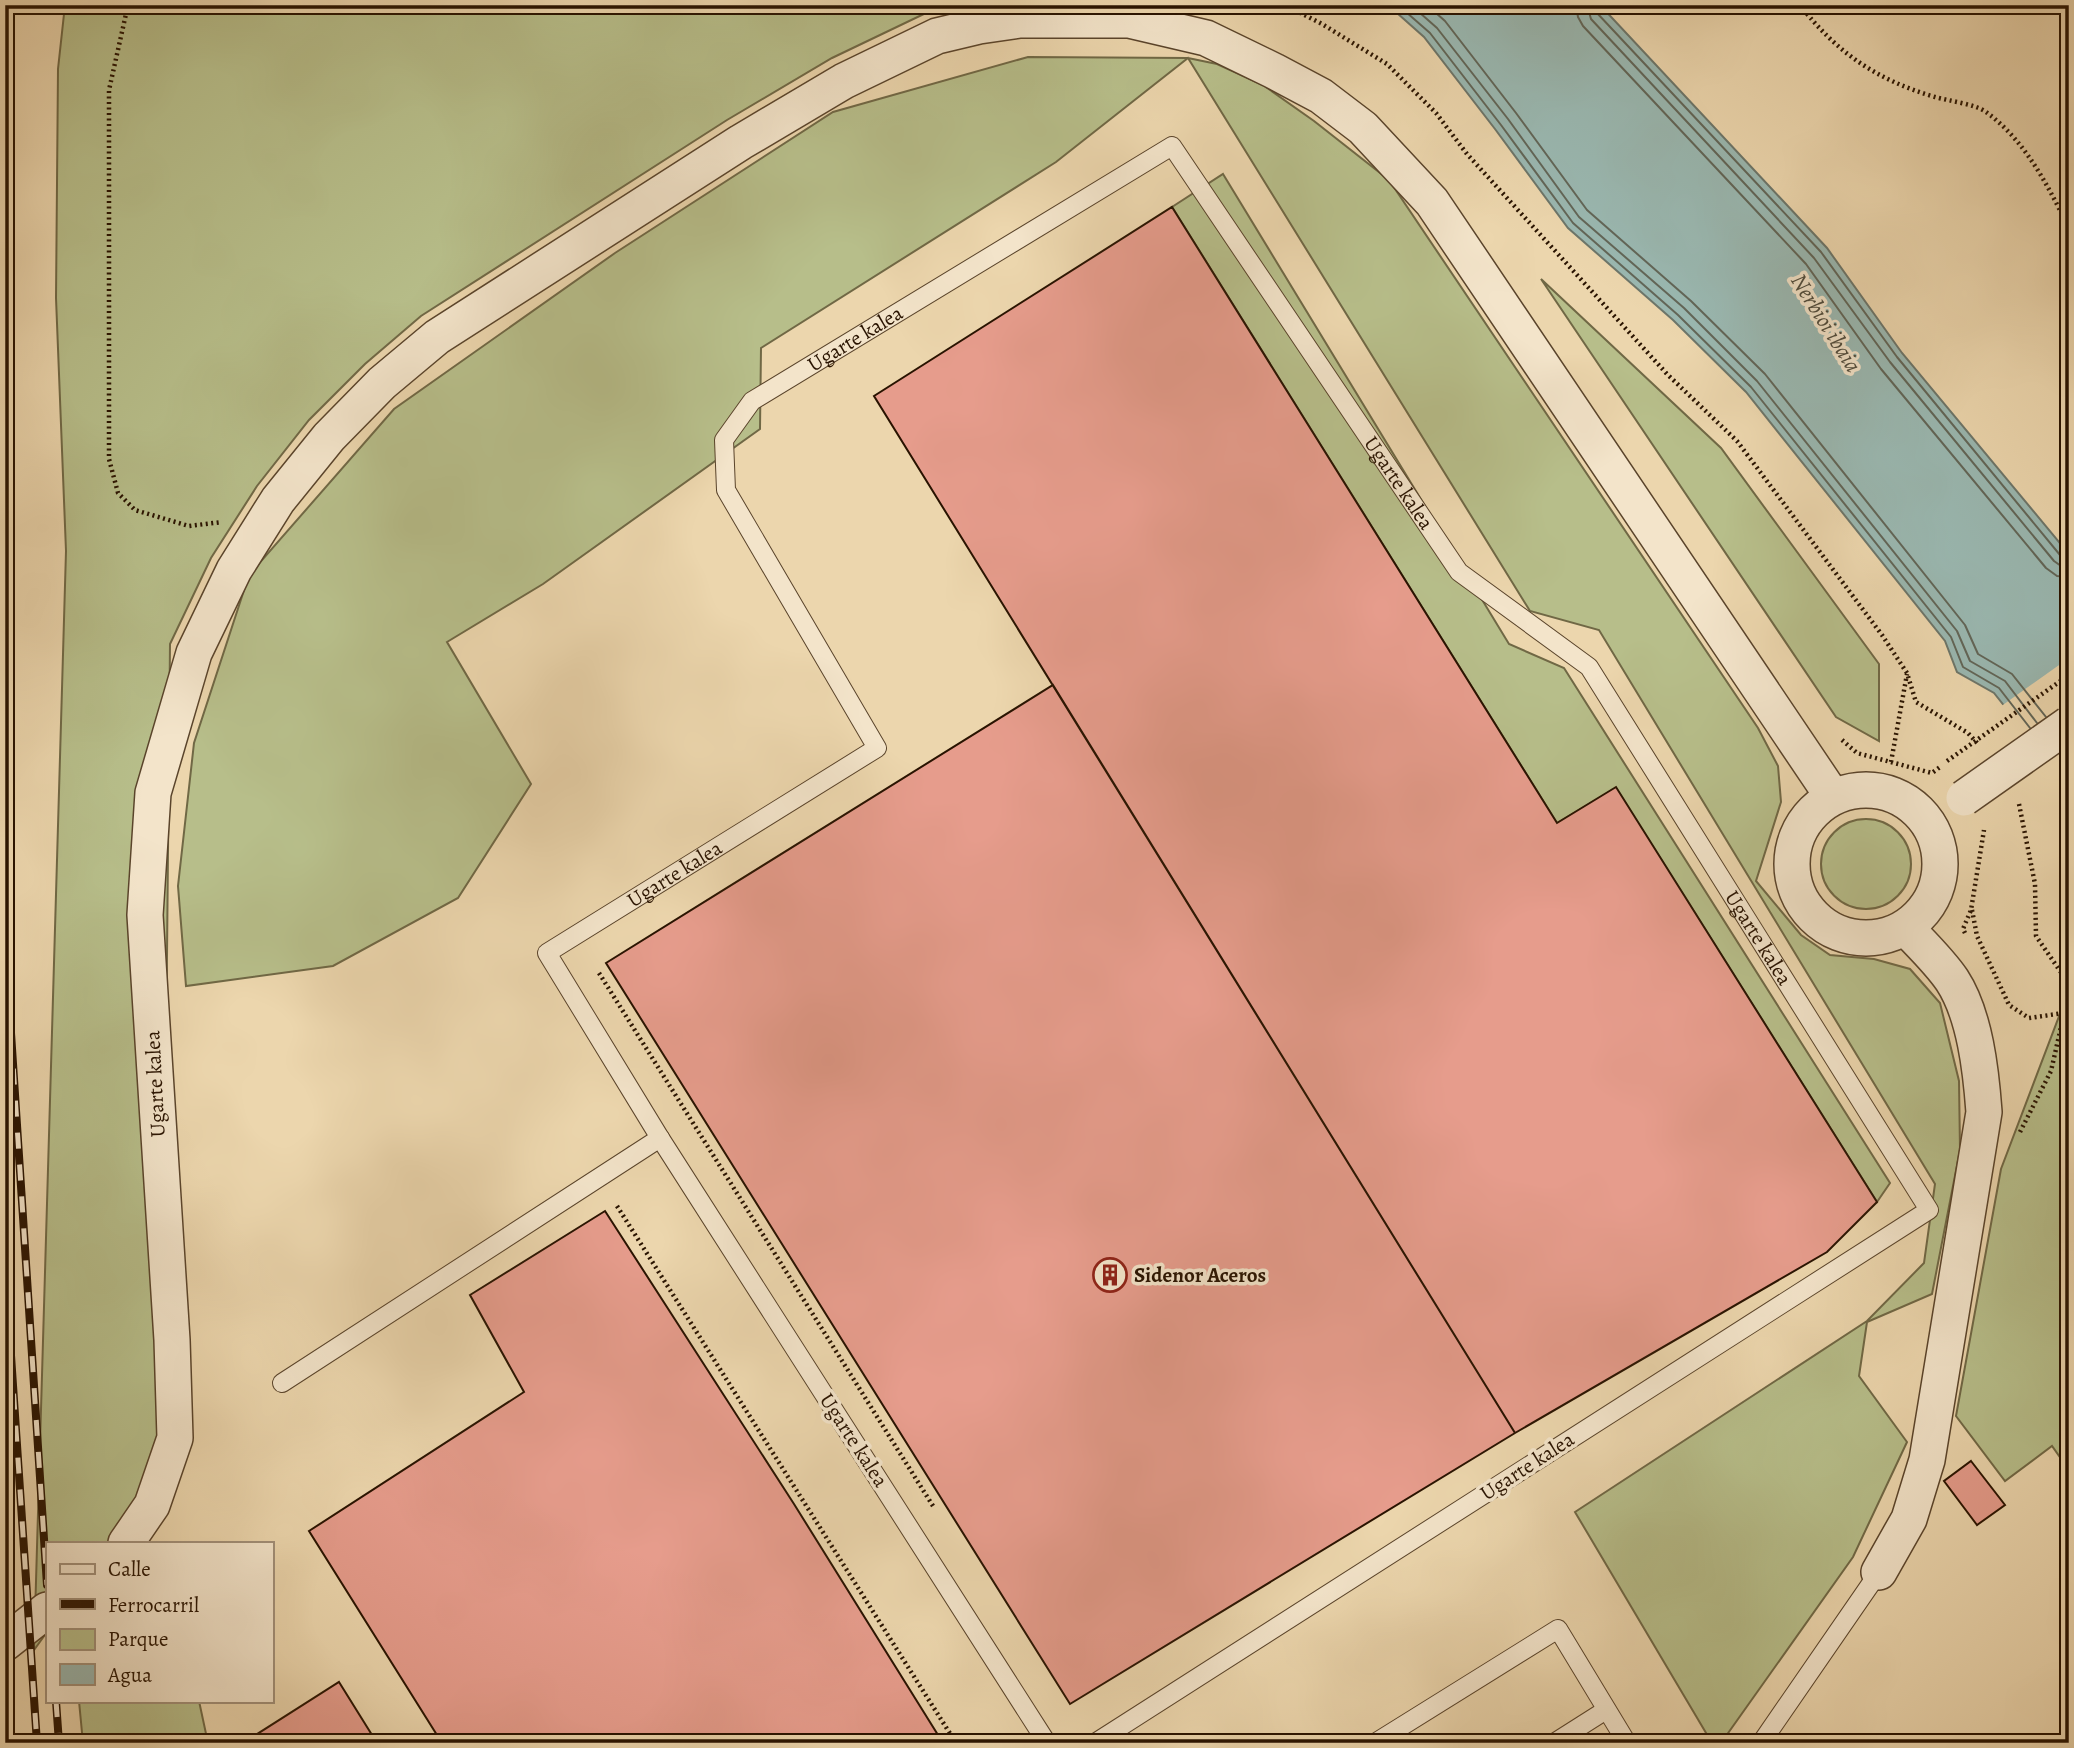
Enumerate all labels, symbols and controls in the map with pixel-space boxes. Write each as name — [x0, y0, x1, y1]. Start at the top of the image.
water label: Nerbioi ibaia — [1783, 268, 1869, 379]
street label: Ugarte kalea — [802, 299, 908, 378]
street label: Ugarte kalea — [1357, 431, 1441, 535]
street label: Ugarte kalea — [622, 834, 727, 914]
street label: Ugarte kalea — [1718, 885, 1799, 991]
street label: Ugarte kalea — [138, 1030, 172, 1138]
building icon: Sidenor Aceros — [1091, 1256, 1129, 1294]
place label: Sidenor Aceros — [1134, 1261, 1266, 1289]
street label: Ugarte kalea — [813, 1388, 895, 1493]
street label: Ugarte kalea — [1475, 1425, 1580, 1507]
legend — [46, 1542, 273, 1702]
text: Calle — [108, 1555, 151, 1583]
text: Ferrocarril — [108, 1591, 199, 1619]
text: Parque — [108, 1625, 168, 1653]
text: Agua — [107, 1661, 152, 1689]

